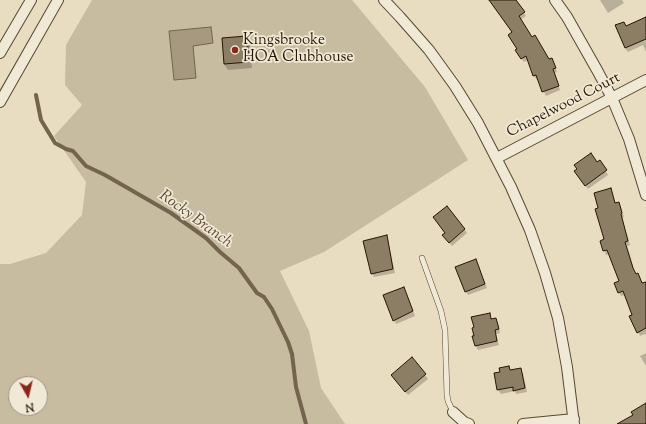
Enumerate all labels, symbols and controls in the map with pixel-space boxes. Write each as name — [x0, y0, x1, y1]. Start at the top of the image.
place label: Kingsbrooke HOA Clubhouse — [243, 32, 353, 67]
marker: Kingsbrooke HOA Clubhouse — [230, 45, 240, 55]
street label: Chapelwood Court — [504, 70, 624, 142]
water label: Rocky Branch — [155, 187, 235, 253]
north arrow — [8, 376, 48, 416]
text: N — [24, 398, 35, 415]

